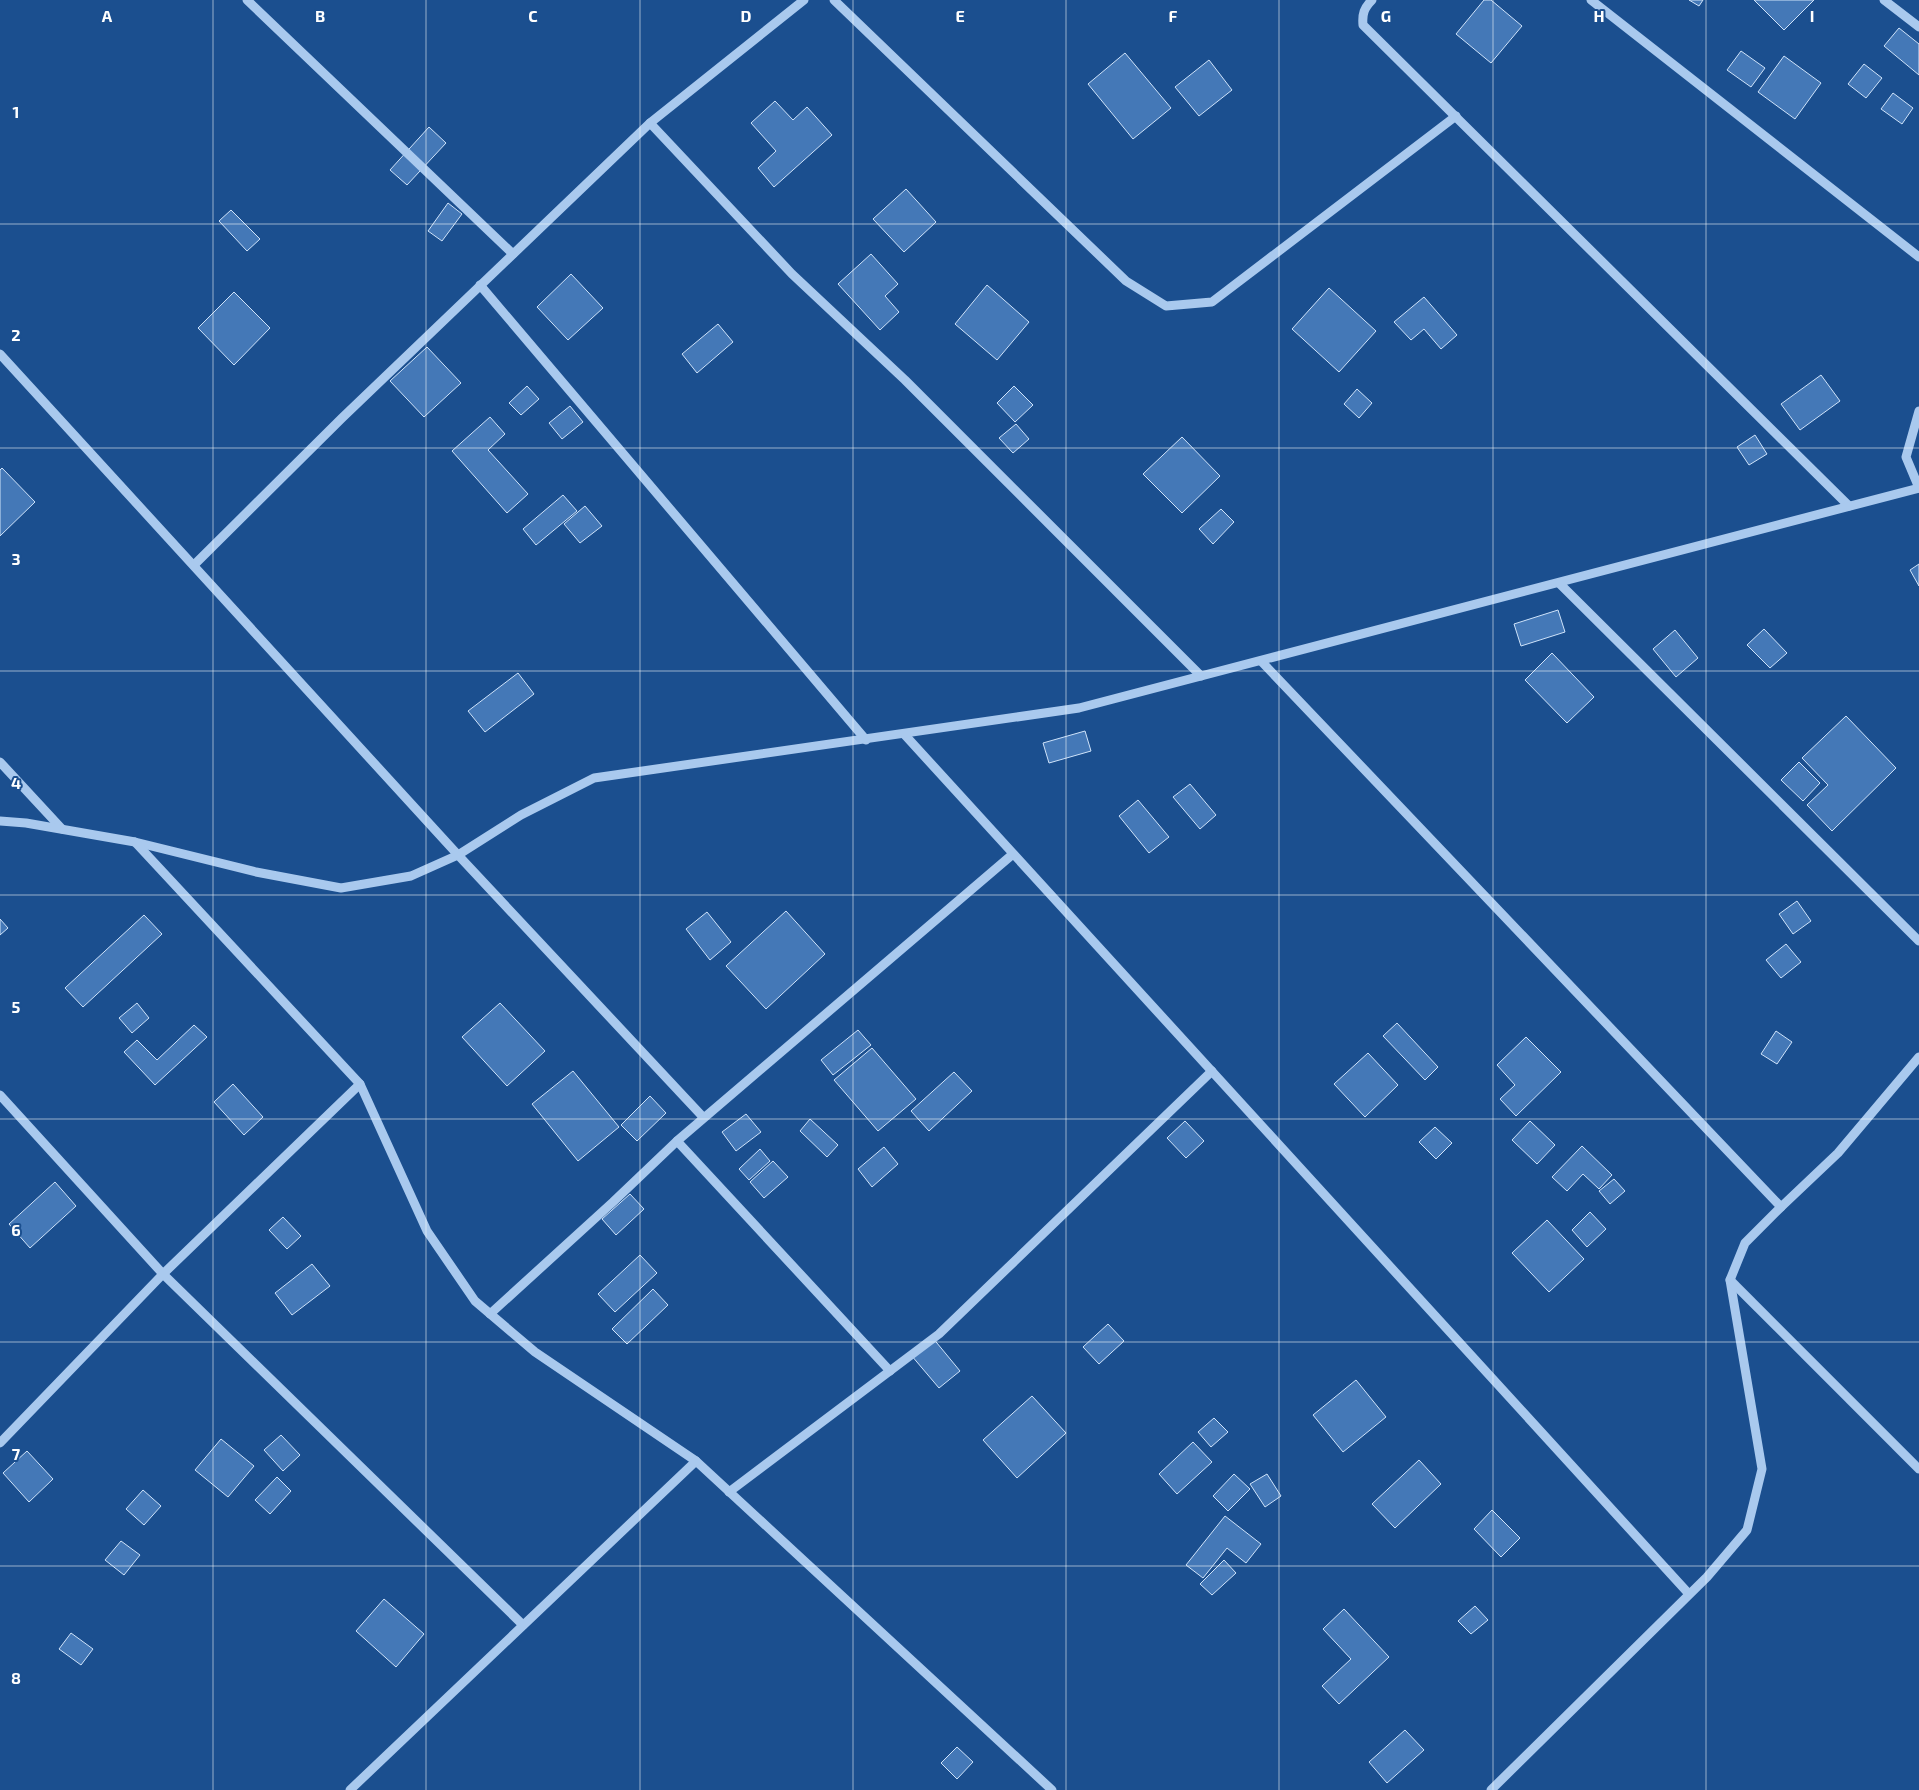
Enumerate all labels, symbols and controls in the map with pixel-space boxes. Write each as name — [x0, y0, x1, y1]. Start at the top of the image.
text: A — [102, 6, 113, 25]
text: B — [315, 6, 325, 25]
text: C — [528, 6, 538, 25]
text: D — [741, 6, 752, 25]
text: E — [955, 6, 965, 25]
text: F — [1169, 6, 1178, 25]
text: G — [1381, 6, 1391, 25]
text: H — [1593, 6, 1605, 25]
text: I — [1810, 6, 1814, 25]
text: 1 — [13, 102, 19, 121]
text: 2 — [11, 325, 21, 344]
text: 3 — [11, 549, 21, 568]
text: 4 — [11, 773, 21, 792]
text: 5 — [12, 997, 21, 1016]
text: 6 — [11, 1220, 21, 1239]
text: 7 — [12, 1444, 21, 1463]
text: 8 — [11, 1668, 21, 1687]

